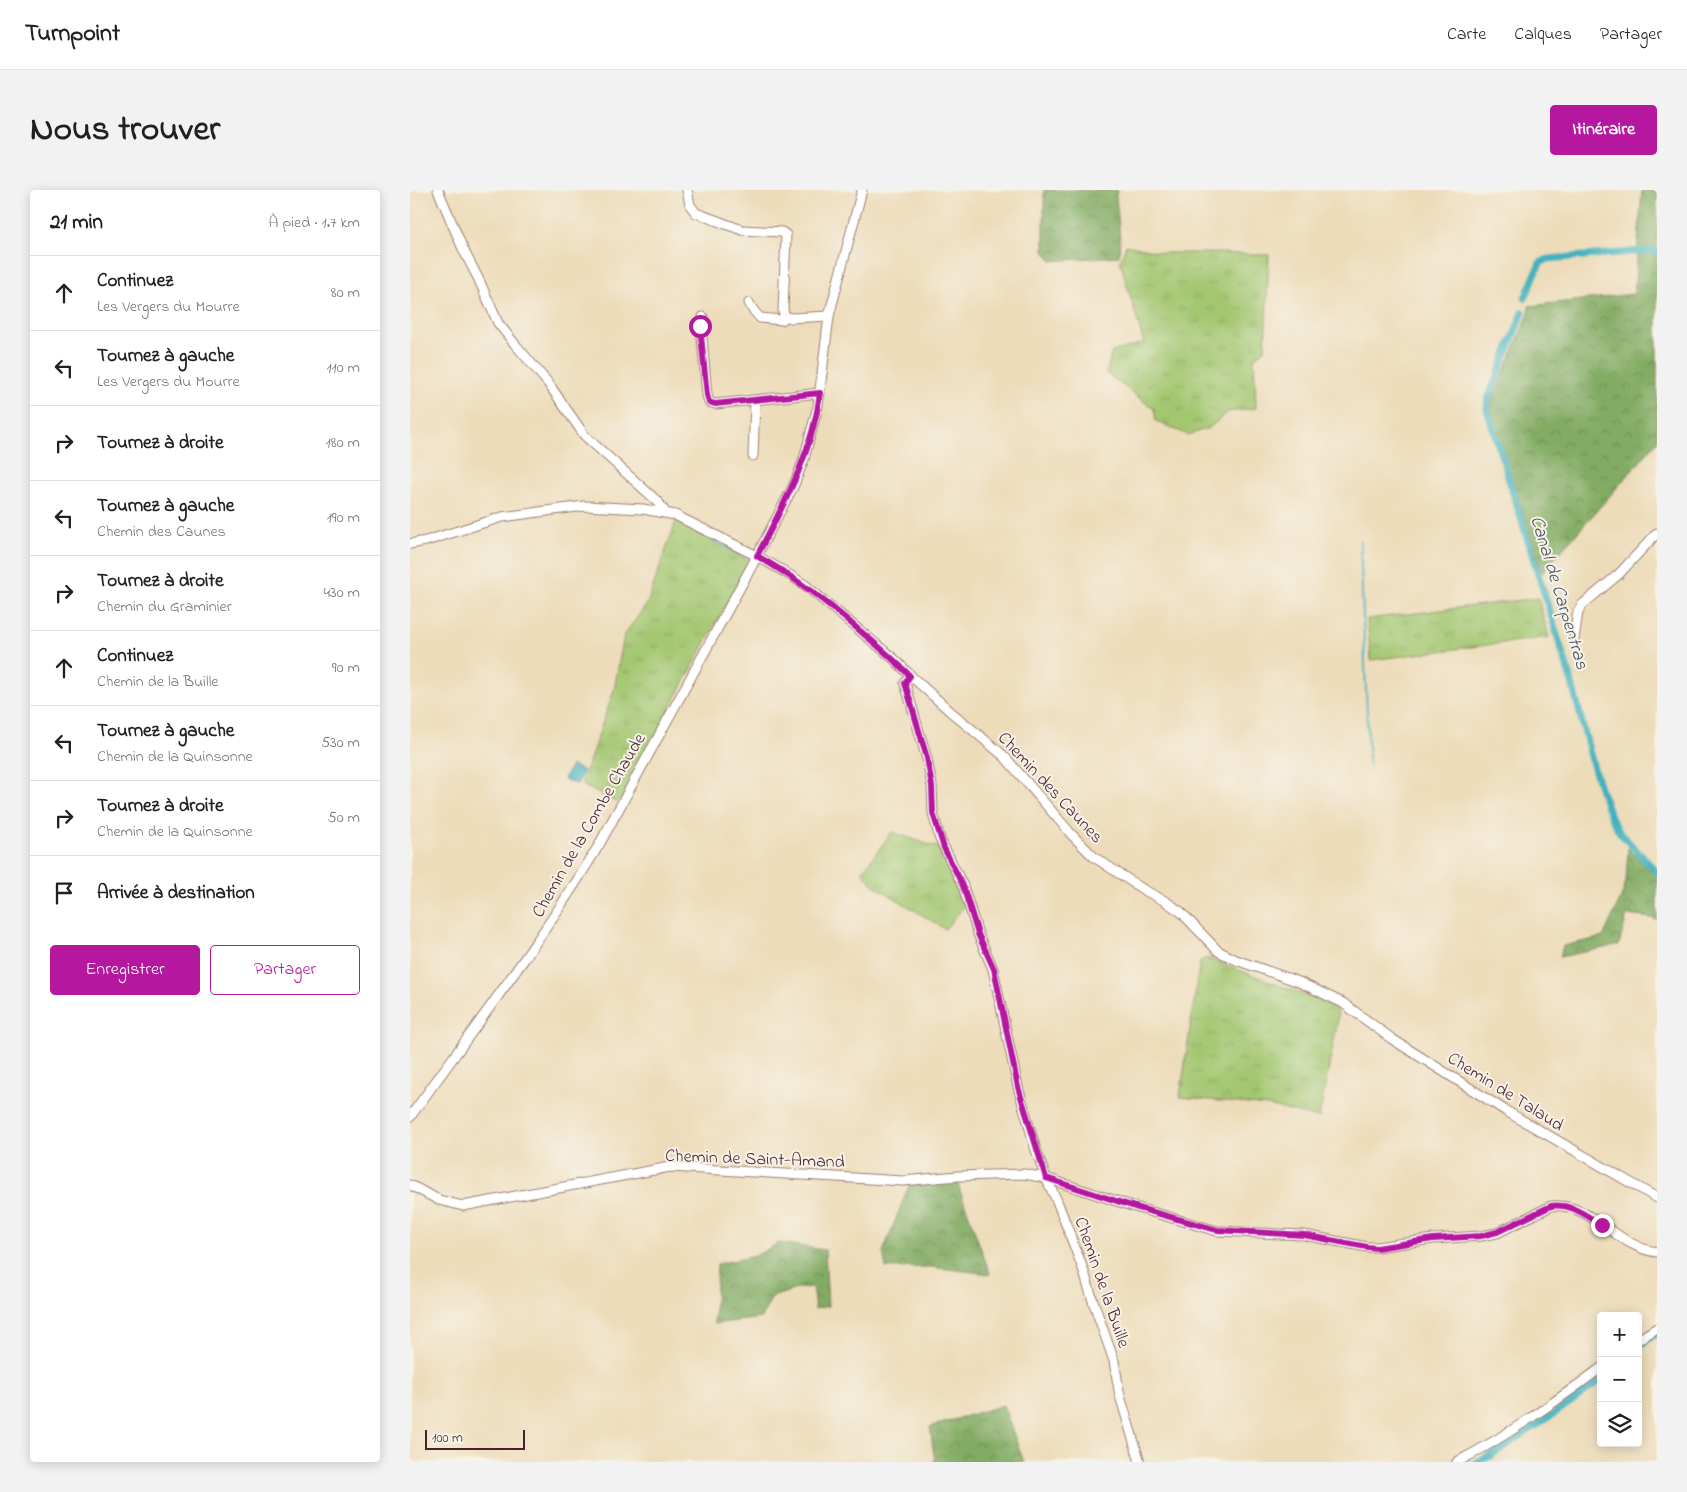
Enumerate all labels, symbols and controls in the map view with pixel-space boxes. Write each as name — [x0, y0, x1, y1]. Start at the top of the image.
text: Turnpoint — [25, 17, 120, 52]
text: Carte — [1447, 22, 1486, 48]
text: Calques — [1514, 22, 1572, 48]
text: Partager — [1600, 22, 1662, 48]
text: Nous trouver — [30, 105, 220, 156]
button: Itinéraire — [1550, 105, 1657, 155]
text: 21 min — [50, 208, 103, 238]
text: À pied · 1.7 km — [269, 211, 360, 235]
text: Continuez — [97, 268, 173, 295]
icon: ahead — [50, 279, 78, 307]
text: 80 m — [331, 281, 360, 305]
text: Les Vergers du Mourre — [97, 295, 240, 319]
route start — [689, 315, 712, 338]
text: Tournez à gauche — [97, 343, 234, 370]
icon: left — [50, 354, 78, 382]
text: 110 m — [326, 356, 360, 380]
text: Les Vergers du Mourre — [97, 370, 240, 394]
icon: right — [50, 429, 78, 457]
text: Tournez à droite — [97, 430, 223, 457]
text: 180 m — [326, 431, 360, 455]
text: Tournez à gauche — [97, 493, 234, 520]
icon: left — [50, 504, 78, 532]
text: 190 m — [327, 506, 360, 530]
water label: Canal de Carpentras — [1522, 513, 1595, 673]
text: Chemin des Caunes — [97, 520, 226, 544]
text: Tournez à droite — [97, 568, 223, 595]
icon: right — [50, 579, 78, 607]
text: 430 m — [323, 581, 360, 605]
text: Chemin du Graminier — [97, 595, 232, 619]
text: Continuez — [97, 643, 173, 670]
icon: ahead — [50, 654, 78, 682]
text: 90 m — [332, 656, 360, 680]
text: Chemin de la Buille — [97, 670, 219, 694]
text: Tournez à gauche — [97, 718, 234, 745]
street label: Chemin des Caunes — [991, 727, 1108, 850]
street label: Chemin de la Combe Chaude — [526, 728, 654, 923]
icon: left — [50, 729, 78, 757]
text: 530 m — [321, 731, 360, 755]
text: Chemin de la Quinsonne — [97, 745, 253, 769]
text: Tournez à droite — [97, 793, 223, 820]
icon: right — [50, 804, 78, 832]
text: 50 m — [328, 806, 360, 830]
text: Chemin de la Quinsonne — [97, 820, 253, 844]
icon: arrive — [50, 879, 78, 907]
text: Arrivée à destination — [97, 880, 255, 907]
button: Enregistrer — [50, 945, 200, 995]
button: Partager — [210, 945, 360, 995]
street label: Chemin de Talaud — [1442, 1046, 1568, 1139]
street label: Chemin de Saint-Amand — [665, 1144, 845, 1176]
street label: Chemin de la Buille — [1067, 1214, 1136, 1352]
route end — [1591, 1214, 1614, 1237]
map controls — [1597, 1312, 1642, 1447]
button: + — [1597, 1312, 1642, 1357]
button: − — [1597, 1357, 1642, 1402]
button: layers — [1597, 1402, 1642, 1447]
scale bar — [425, 1427, 525, 1450]
text: 100 m — [432, 1428, 463, 1449]

